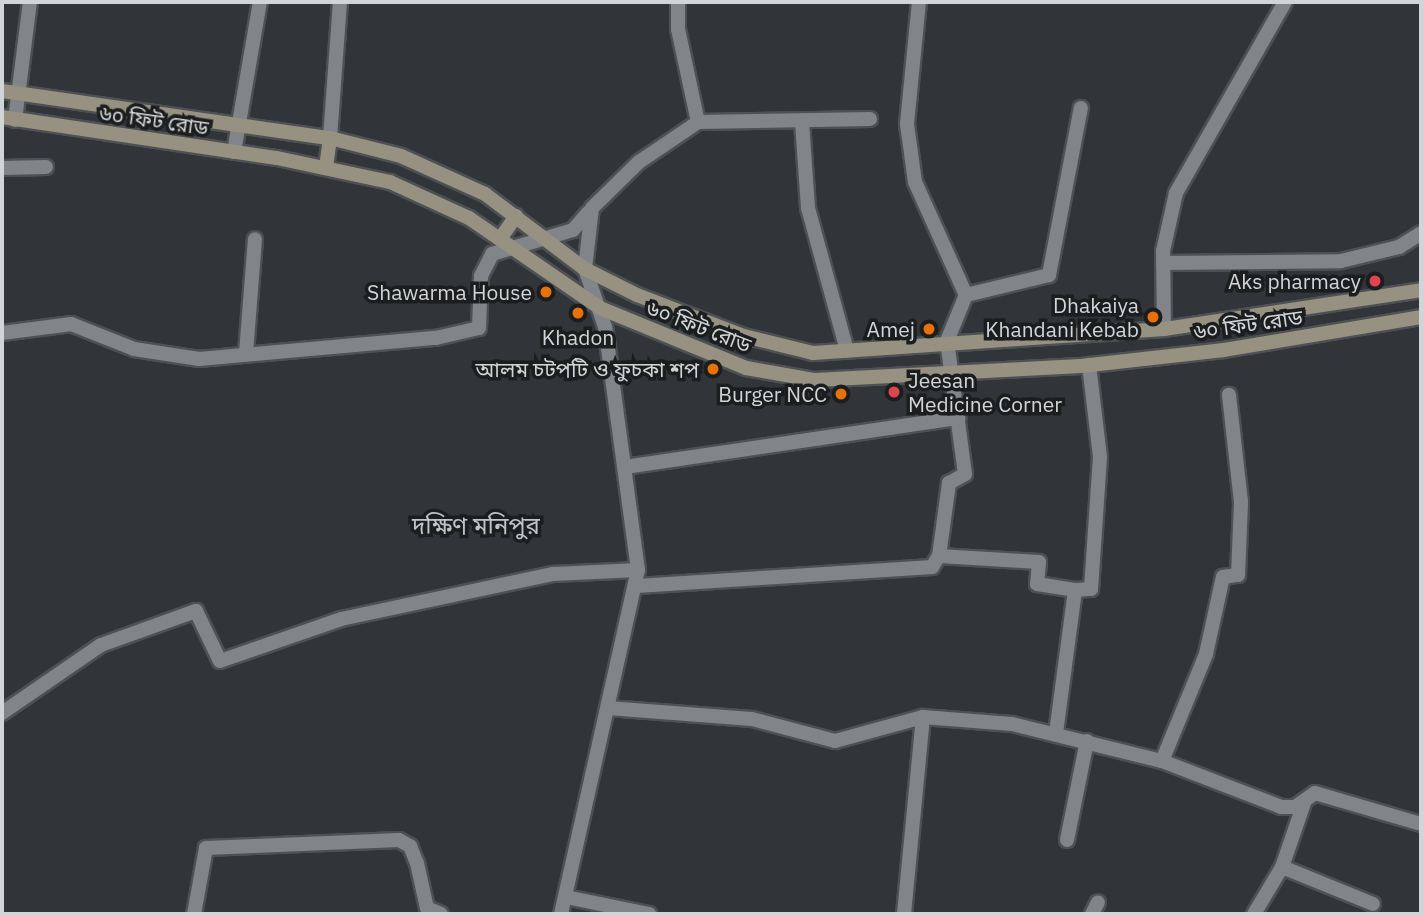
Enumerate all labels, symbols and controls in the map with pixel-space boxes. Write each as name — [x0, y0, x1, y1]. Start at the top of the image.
street label: ৬০ ফিট রোড — [98, 100, 210, 140]
place label: Aks pharmacy — [1228, 268, 1361, 294]
marker: Aks pharmacy — [1367, 273, 1383, 289]
place label: Shawarma House — [367, 279, 532, 305]
marker: Shawarma House — [538, 284, 554, 300]
place label: Dhakaiya Khandani Kebab — [985, 292, 1139, 342]
street label: ৬০ ফিট রোড — [643, 295, 755, 357]
street label: ৬০ ফিট রোড — [1192, 304, 1304, 344]
marker: Khadon — [570, 305, 586, 321]
marker: Dhakaiya Khandani Kebab — [1145, 309, 1161, 325]
place label: Amej — [866, 316, 915, 342]
marker: Amej — [921, 321, 937, 337]
place label: Khadon — [542, 324, 614, 350]
place label: আলম চটপটি ও ফুচকা শপ — [476, 356, 699, 382]
marker: আলম চটপটি ও ফুচকা শপ — [705, 361, 721, 377]
place label: Jeesan Medicine Corner — [908, 367, 1062, 417]
place label: Burger NCC — [718, 381, 827, 407]
marker: Jeesan Medicine Corner — [886, 384, 902, 400]
marker: Burger NCC — [833, 386, 849, 402]
district label: দক্ষিণ মনিপুর — [412, 512, 540, 540]

